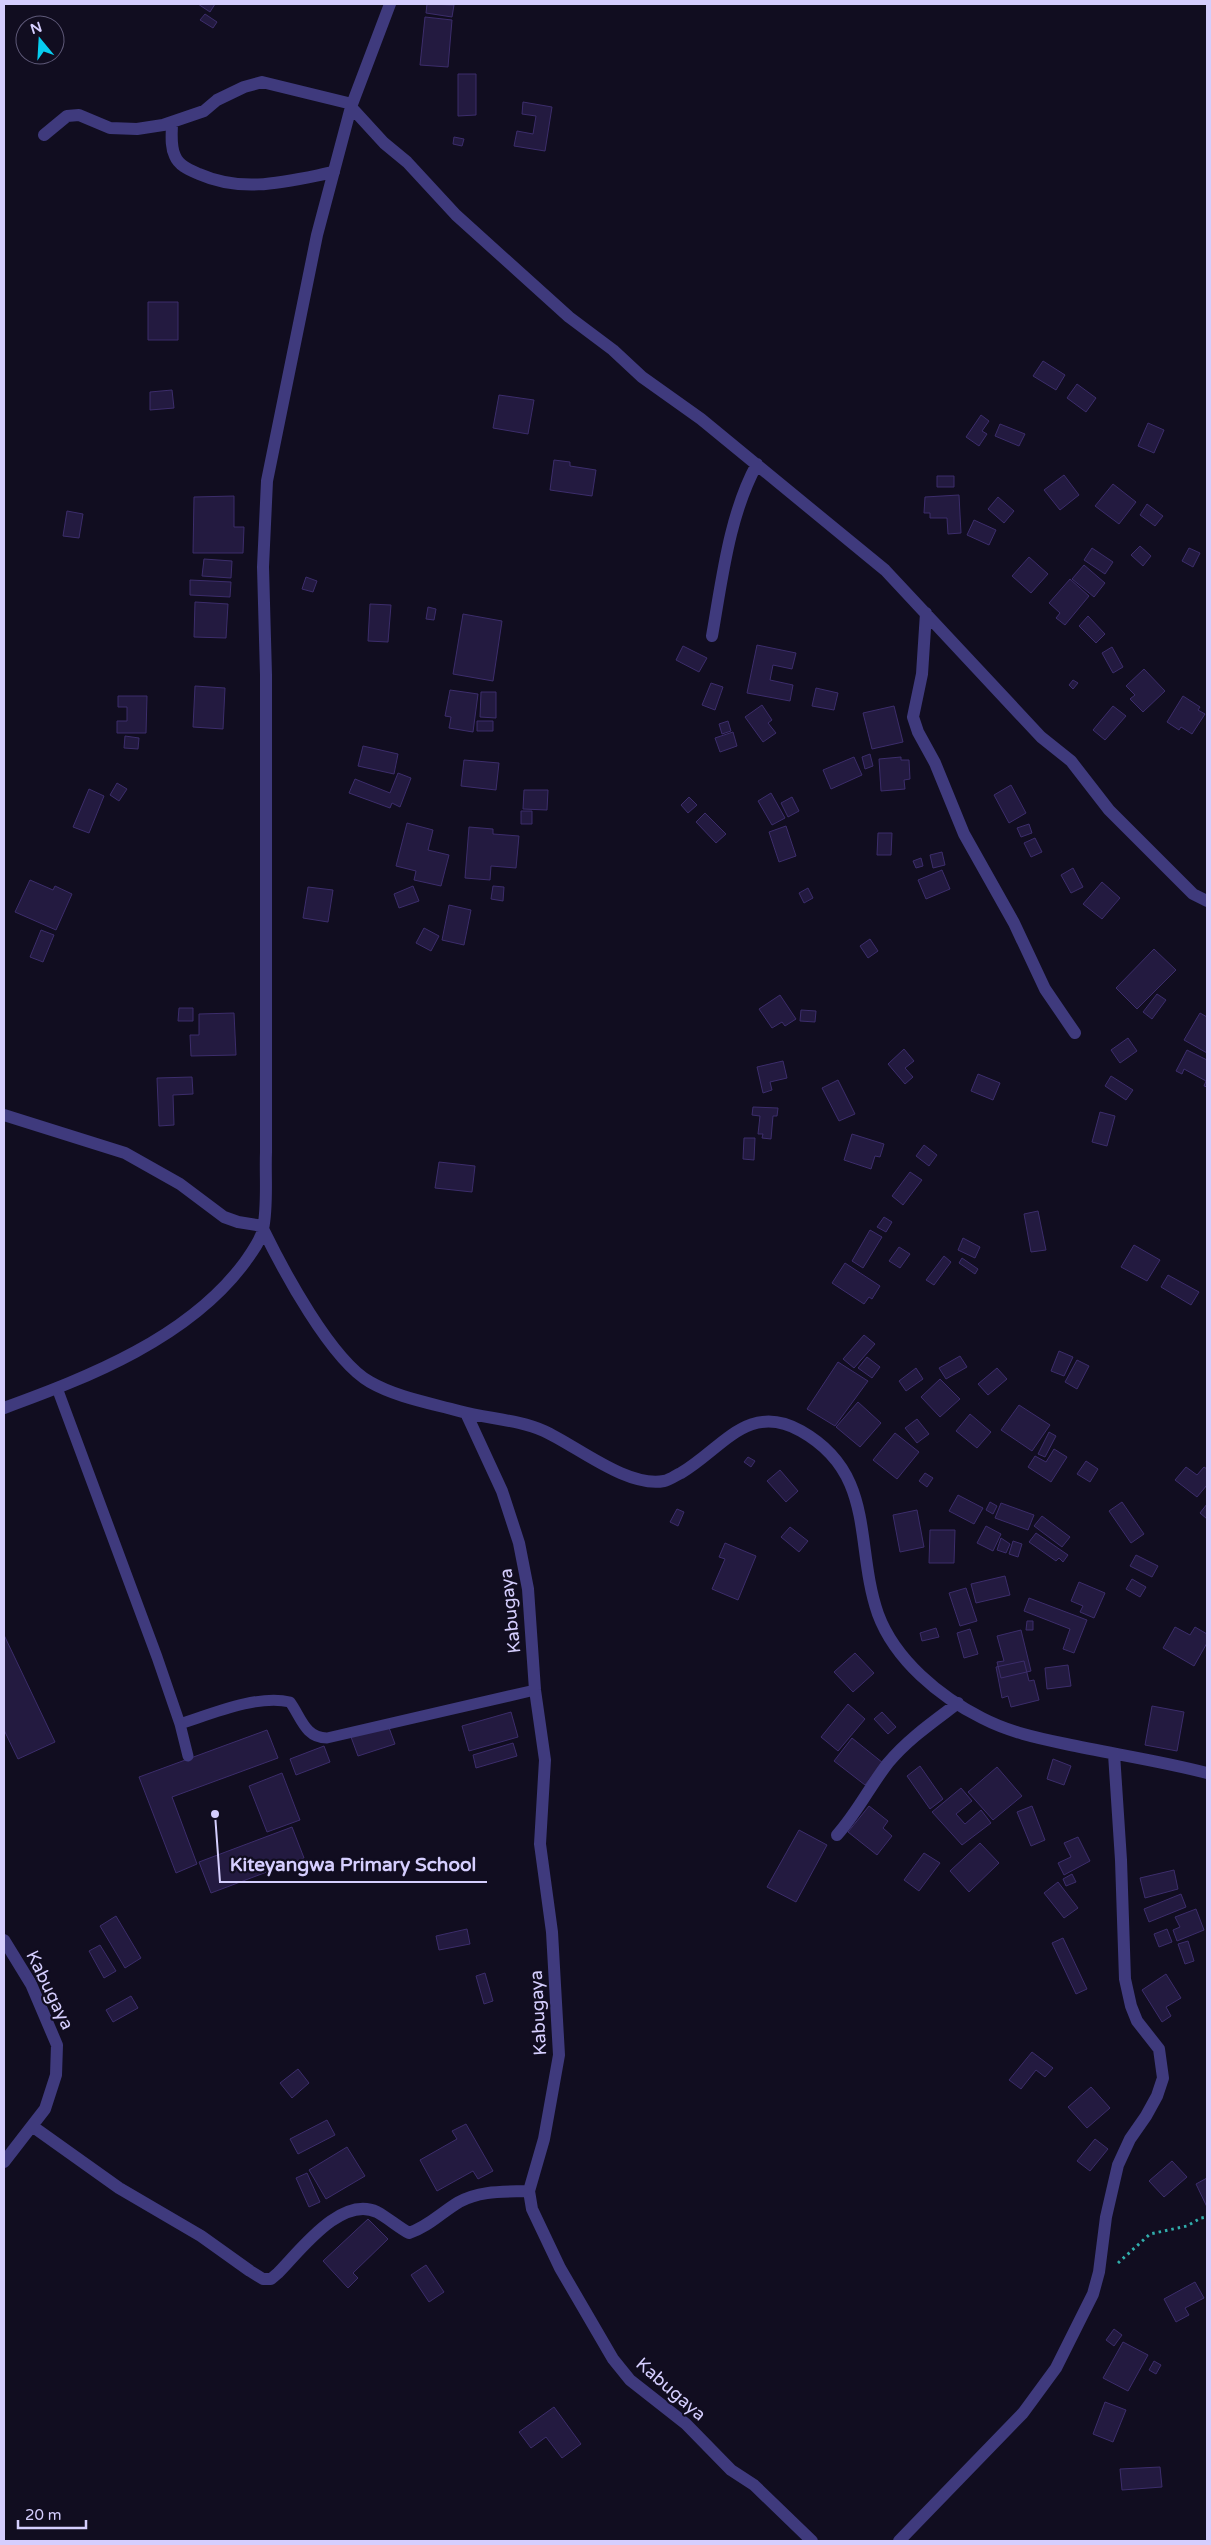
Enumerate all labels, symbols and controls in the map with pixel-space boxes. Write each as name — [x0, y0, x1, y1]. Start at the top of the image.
north arrow — [15, 15, 65, 65]
text: N — [28, 18, 44, 38]
street label: Kabugaya — [495, 1567, 525, 1655]
callout: Kiteyangwa Primary School — [220, 1848, 487, 1882]
text: Kiteyangwa Primary School — [230, 1854, 476, 1877]
street label: Kabugaya — [21, 1947, 79, 2033]
street label: Kabugaya — [525, 1970, 551, 2056]
street label: Kabugaya — [632, 2353, 710, 2425]
scale bar — [18, 2498, 85, 2530]
text: 20 m — [25, 2506, 62, 2524]

